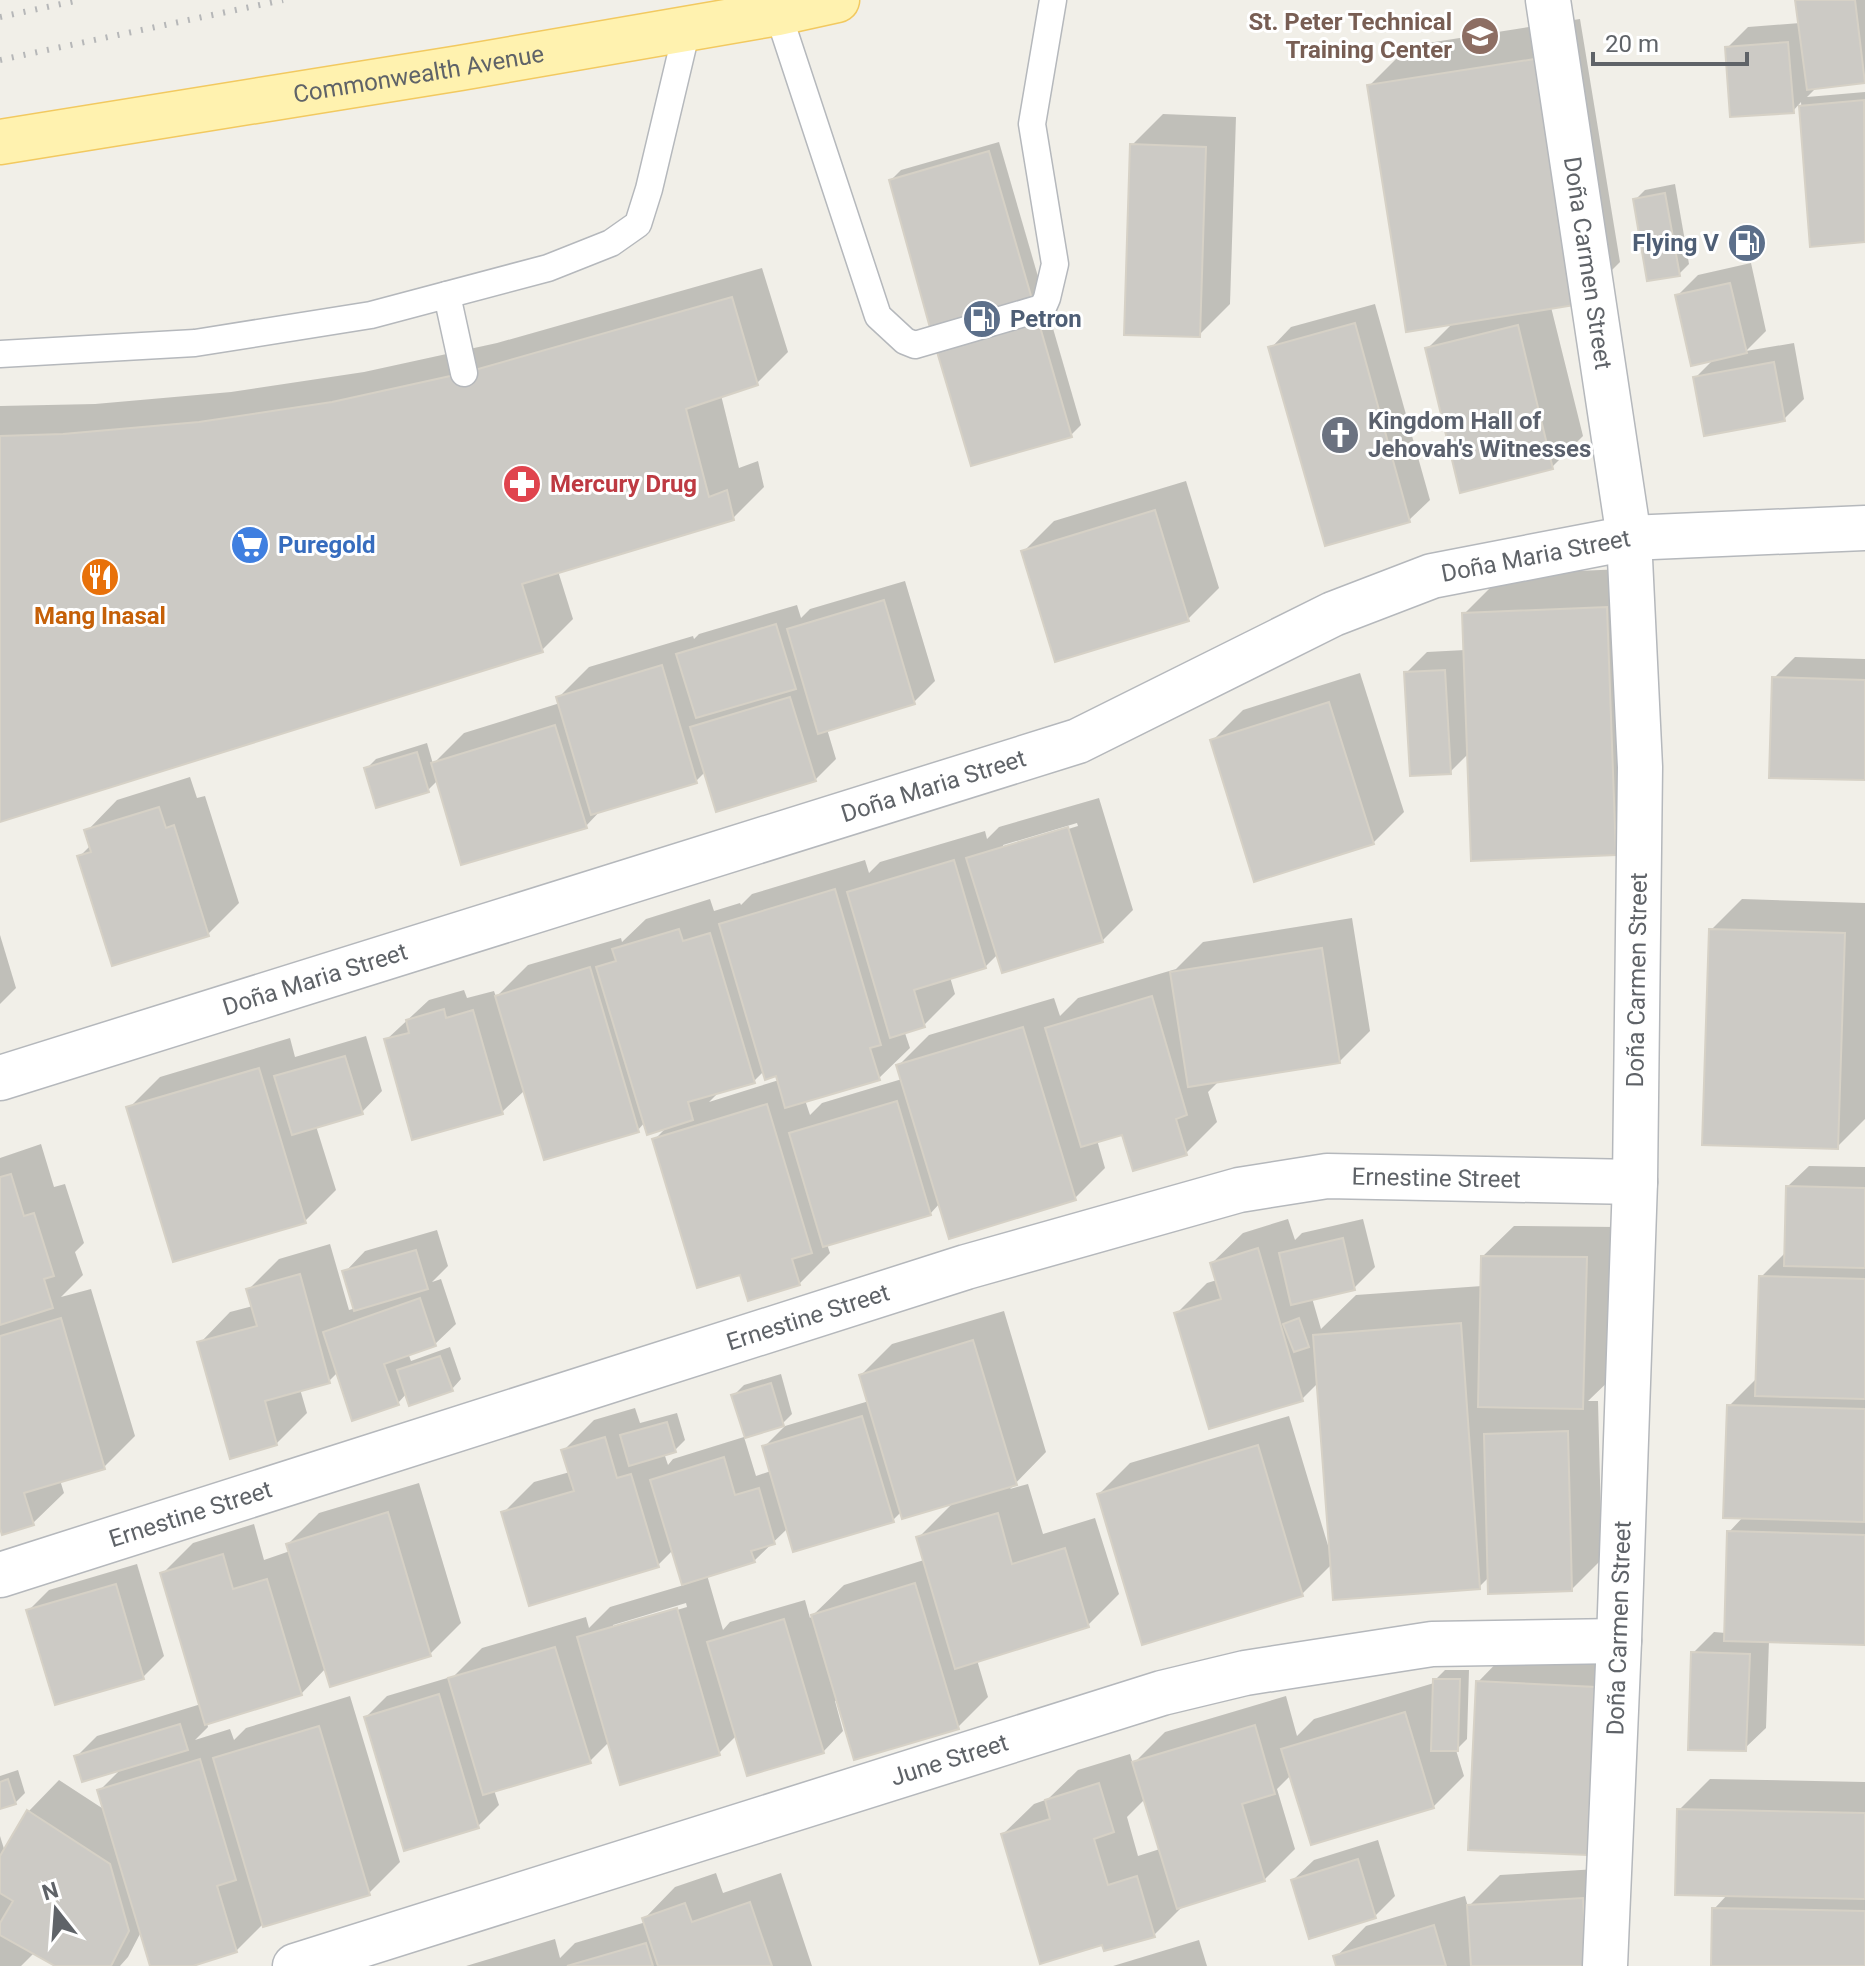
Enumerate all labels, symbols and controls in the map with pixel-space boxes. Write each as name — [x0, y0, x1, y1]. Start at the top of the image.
place label: St. Peter Technical Training Center — [1248, 8, 1452, 64]
school or university icon: St. Peter Technical Training Center — [1459, 15, 1501, 57]
scale bar — [1593, 16, 1747, 66]
text: 20 m — [1605, 30, 1659, 58]
street label: Commonwealth Avenue — [291, 40, 546, 109]
street label: Doña Carmen Street — [1558, 155, 1617, 372]
fuel station icon: Flying V — [1726, 222, 1768, 264]
place label: Flying V — [1632, 229, 1719, 257]
fuel station icon: Petron — [961, 298, 1003, 340]
place label: Petron — [1010, 305, 1082, 333]
place label: Kingdom Hall of Jehovah's Witnesses — [1368, 407, 1591, 463]
church icon: Kingdom Hall of Jehovah's Witnesses — [1319, 414, 1361, 456]
pharmacy icon: Mercury Drug — [501, 463, 543, 505]
place label: Mercury Drug — [550, 470, 697, 498]
supermarket icon: Puregold — [229, 524, 271, 566]
street label: Doña Maria Street — [1439, 524, 1633, 588]
place label: Puregold — [278, 531, 376, 559]
restaurant icon: Mang Inasal — [79, 556, 121, 598]
place label: Mang Inasal — [34, 602, 166, 630]
street label: Doña Maria Street — [838, 744, 1029, 828]
street label: Doña Carmen Street — [1621, 872, 1653, 1088]
street label: Doña Maria Street — [219, 937, 411, 1022]
street label: Ernestine Street — [1351, 1162, 1521, 1194]
street label: Ernestine Street — [723, 1278, 893, 1356]
street label: Ernestine Street — [106, 1475, 276, 1553]
street label: Doña Carmen Street — [1601, 1520, 1637, 1736]
street label: June Street — [887, 1728, 1012, 1792]
north arrow — [16, 1870, 96, 1950]
text: N — [39, 1877, 61, 1906]

